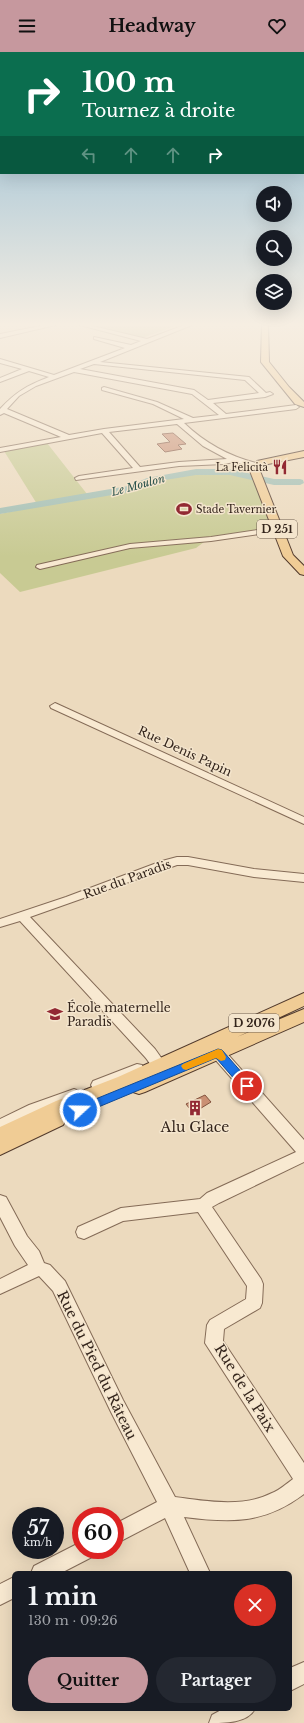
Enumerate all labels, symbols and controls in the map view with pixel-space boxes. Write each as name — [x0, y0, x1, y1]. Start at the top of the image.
icon: menu — [16, 15, 38, 37]
text: Headway — [108, 15, 196, 37]
icon: heart — [266, 15, 288, 37]
text: 100 m — [82, 65, 175, 100]
icon: right — [16, 68, 68, 120]
text: Tournez à droite — [82, 100, 235, 122]
icon: left — [78, 144, 100, 166]
icon: ahead — [120, 144, 142, 166]
icon: ahead — [162, 144, 184, 166]
icon: right — [204, 144, 226, 166]
map controls — [256, 186, 292, 310]
button: sound — [256, 186, 292, 222]
button: search — [256, 230, 292, 266]
button: layers — [256, 274, 292, 310]
restaurant icon: La Felicità — [271, 458, 289, 476]
place label: La Felicità — [216, 461, 268, 474]
water label: Le Moulon — [109, 471, 166, 499]
sports icon: Stade Tavernier — [175, 500, 193, 518]
place label: Stade Tavernier — [196, 503, 276, 516]
road number: D 251 — [257, 520, 297, 538]
street label: Rue Denis Papin — [136, 723, 234, 779]
street label: Rue du Paradis — [81, 856, 173, 902]
place label: École maternelle Paradis — [67, 999, 171, 1029]
school or university icon: École maternelle Paradis — [46, 1005, 64, 1023]
road number: D 2076 — [229, 1014, 279, 1032]
pin — [230, 1069, 264, 1103]
icon: arrive — [236, 1075, 258, 1097]
position arrow — [59, 1089, 101, 1131]
building icon: Alu Glace — [186, 1099, 204, 1117]
place label: Alu Glace — [160, 1118, 229, 1136]
street label: Rue du Pied du Râteau — [53, 1288, 141, 1443]
street label: Rue de la Paix — [211, 1341, 280, 1436]
speed limit sign: 60 — [72, 1507, 124, 1559]
text: 57 — [27, 1516, 49, 1540]
text: km/h — [24, 1536, 52, 1549]
text: 1 min — [28, 1582, 98, 1611]
button: close — [234, 1584, 276, 1626]
text: 130 m · 09:26 — [28, 1612, 118, 1629]
button: Quitter — [28, 1657, 148, 1703]
button: Partager — [156, 1657, 276, 1703]

